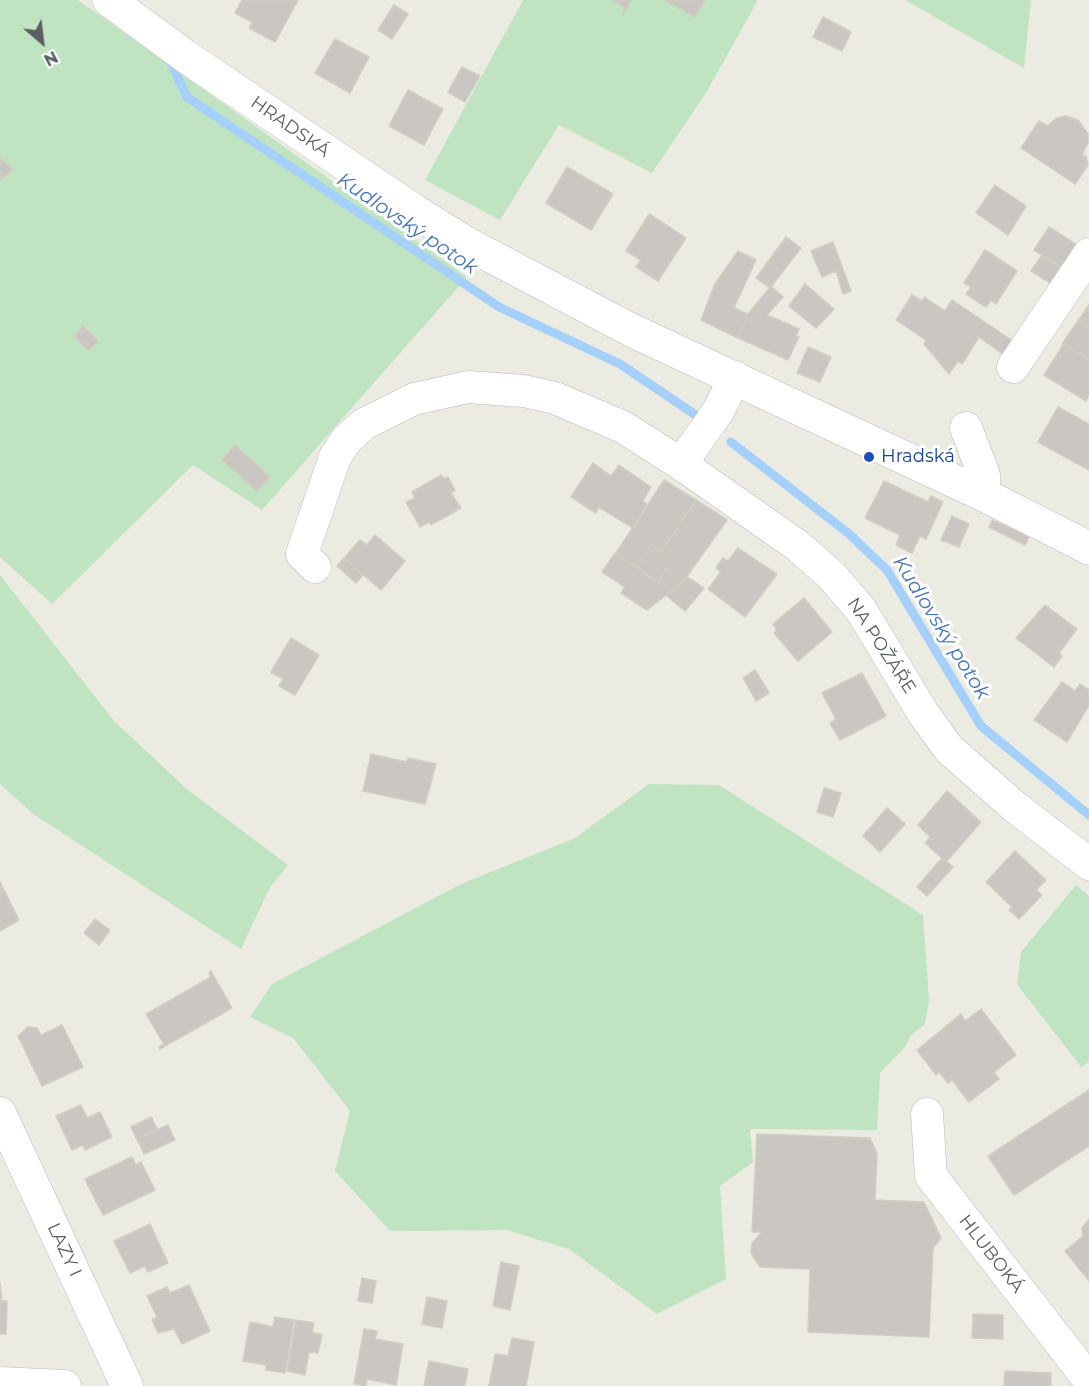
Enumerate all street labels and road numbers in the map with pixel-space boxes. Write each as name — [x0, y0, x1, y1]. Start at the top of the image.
street label: HRADSKÁ — [246, 92, 334, 162]
street label: NA POŽÁŘE — [842, 594, 920, 698]
street label: HLUBOKÁ — [954, 1211, 1028, 1297]
street label: LAZY I — [42, 1220, 86, 1280]

